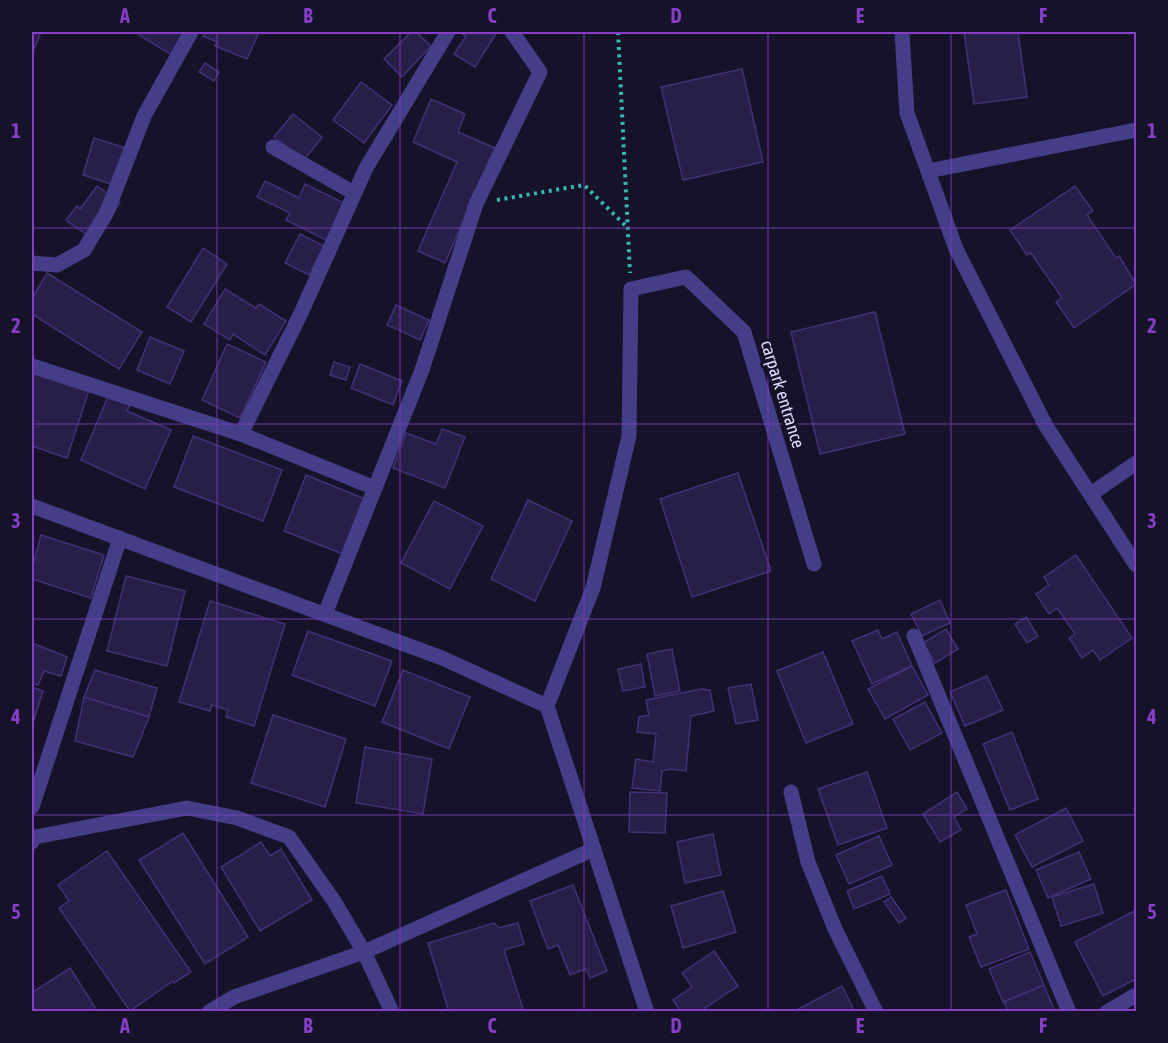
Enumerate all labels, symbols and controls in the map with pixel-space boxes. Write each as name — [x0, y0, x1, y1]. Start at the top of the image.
text: A — [119, 4, 130, 27]
text: B — [303, 4, 313, 27]
text: C — [488, 4, 497, 27]
text: D — [670, 4, 682, 27]
text: E — [856, 4, 865, 27]
text: F — [1039, 4, 1047, 27]
text: 1 — [11, 119, 21, 142]
text: 1 — [1147, 119, 1157, 142]
text: 2 — [11, 314, 21, 337]
text: 2 — [1147, 314, 1157, 337]
street label: carpark entrance — [757, 337, 809, 451]
text: 3 — [11, 509, 21, 532]
text: 3 — [1147, 509, 1157, 532]
text: 4 — [10, 705, 21, 728]
text: 4 — [1146, 705, 1157, 728]
text: 5 — [11, 900, 21, 923]
text: 5 — [1147, 900, 1157, 923]
text: A — [119, 1014, 130, 1037]
text: B — [303, 1014, 313, 1037]
text: C — [488, 1014, 497, 1037]
text: D — [670, 1014, 682, 1037]
text: E — [856, 1014, 865, 1037]
text: F — [1039, 1014, 1047, 1037]

